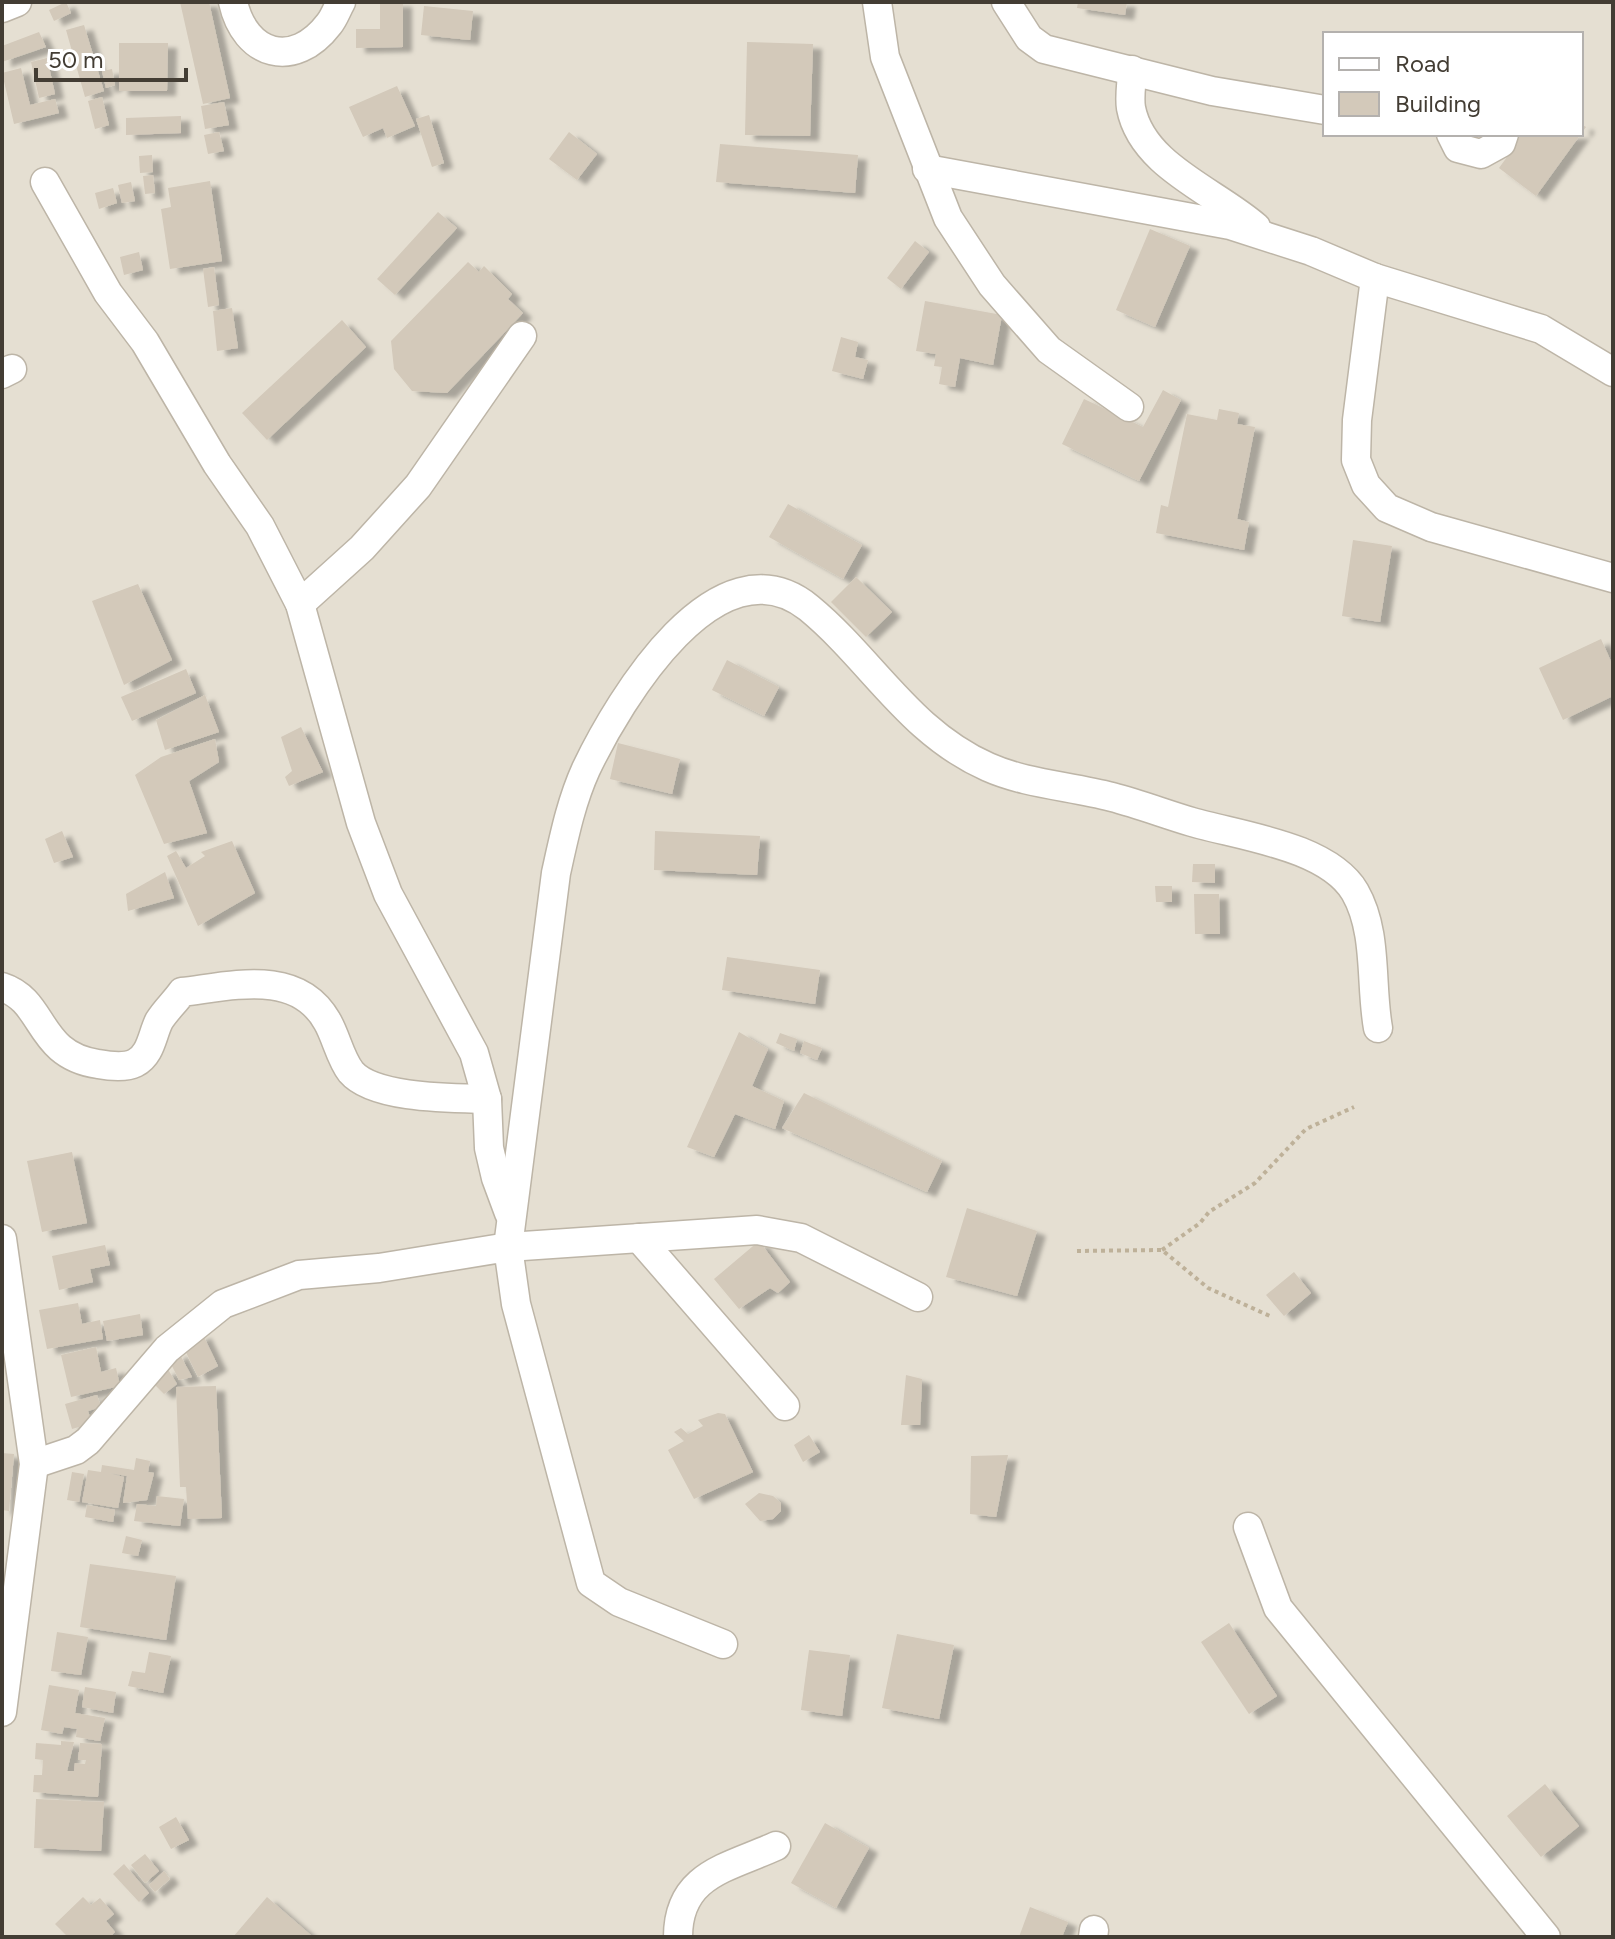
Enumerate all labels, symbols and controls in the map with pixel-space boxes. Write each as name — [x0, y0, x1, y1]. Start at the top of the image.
scale bar — [36, 32, 186, 82]
legend — [1323, 32, 1583, 136]
text: 50 m — [48, 45, 104, 74]
text: Road — [1395, 49, 1450, 78]
text: Building — [1395, 89, 1481, 118]

